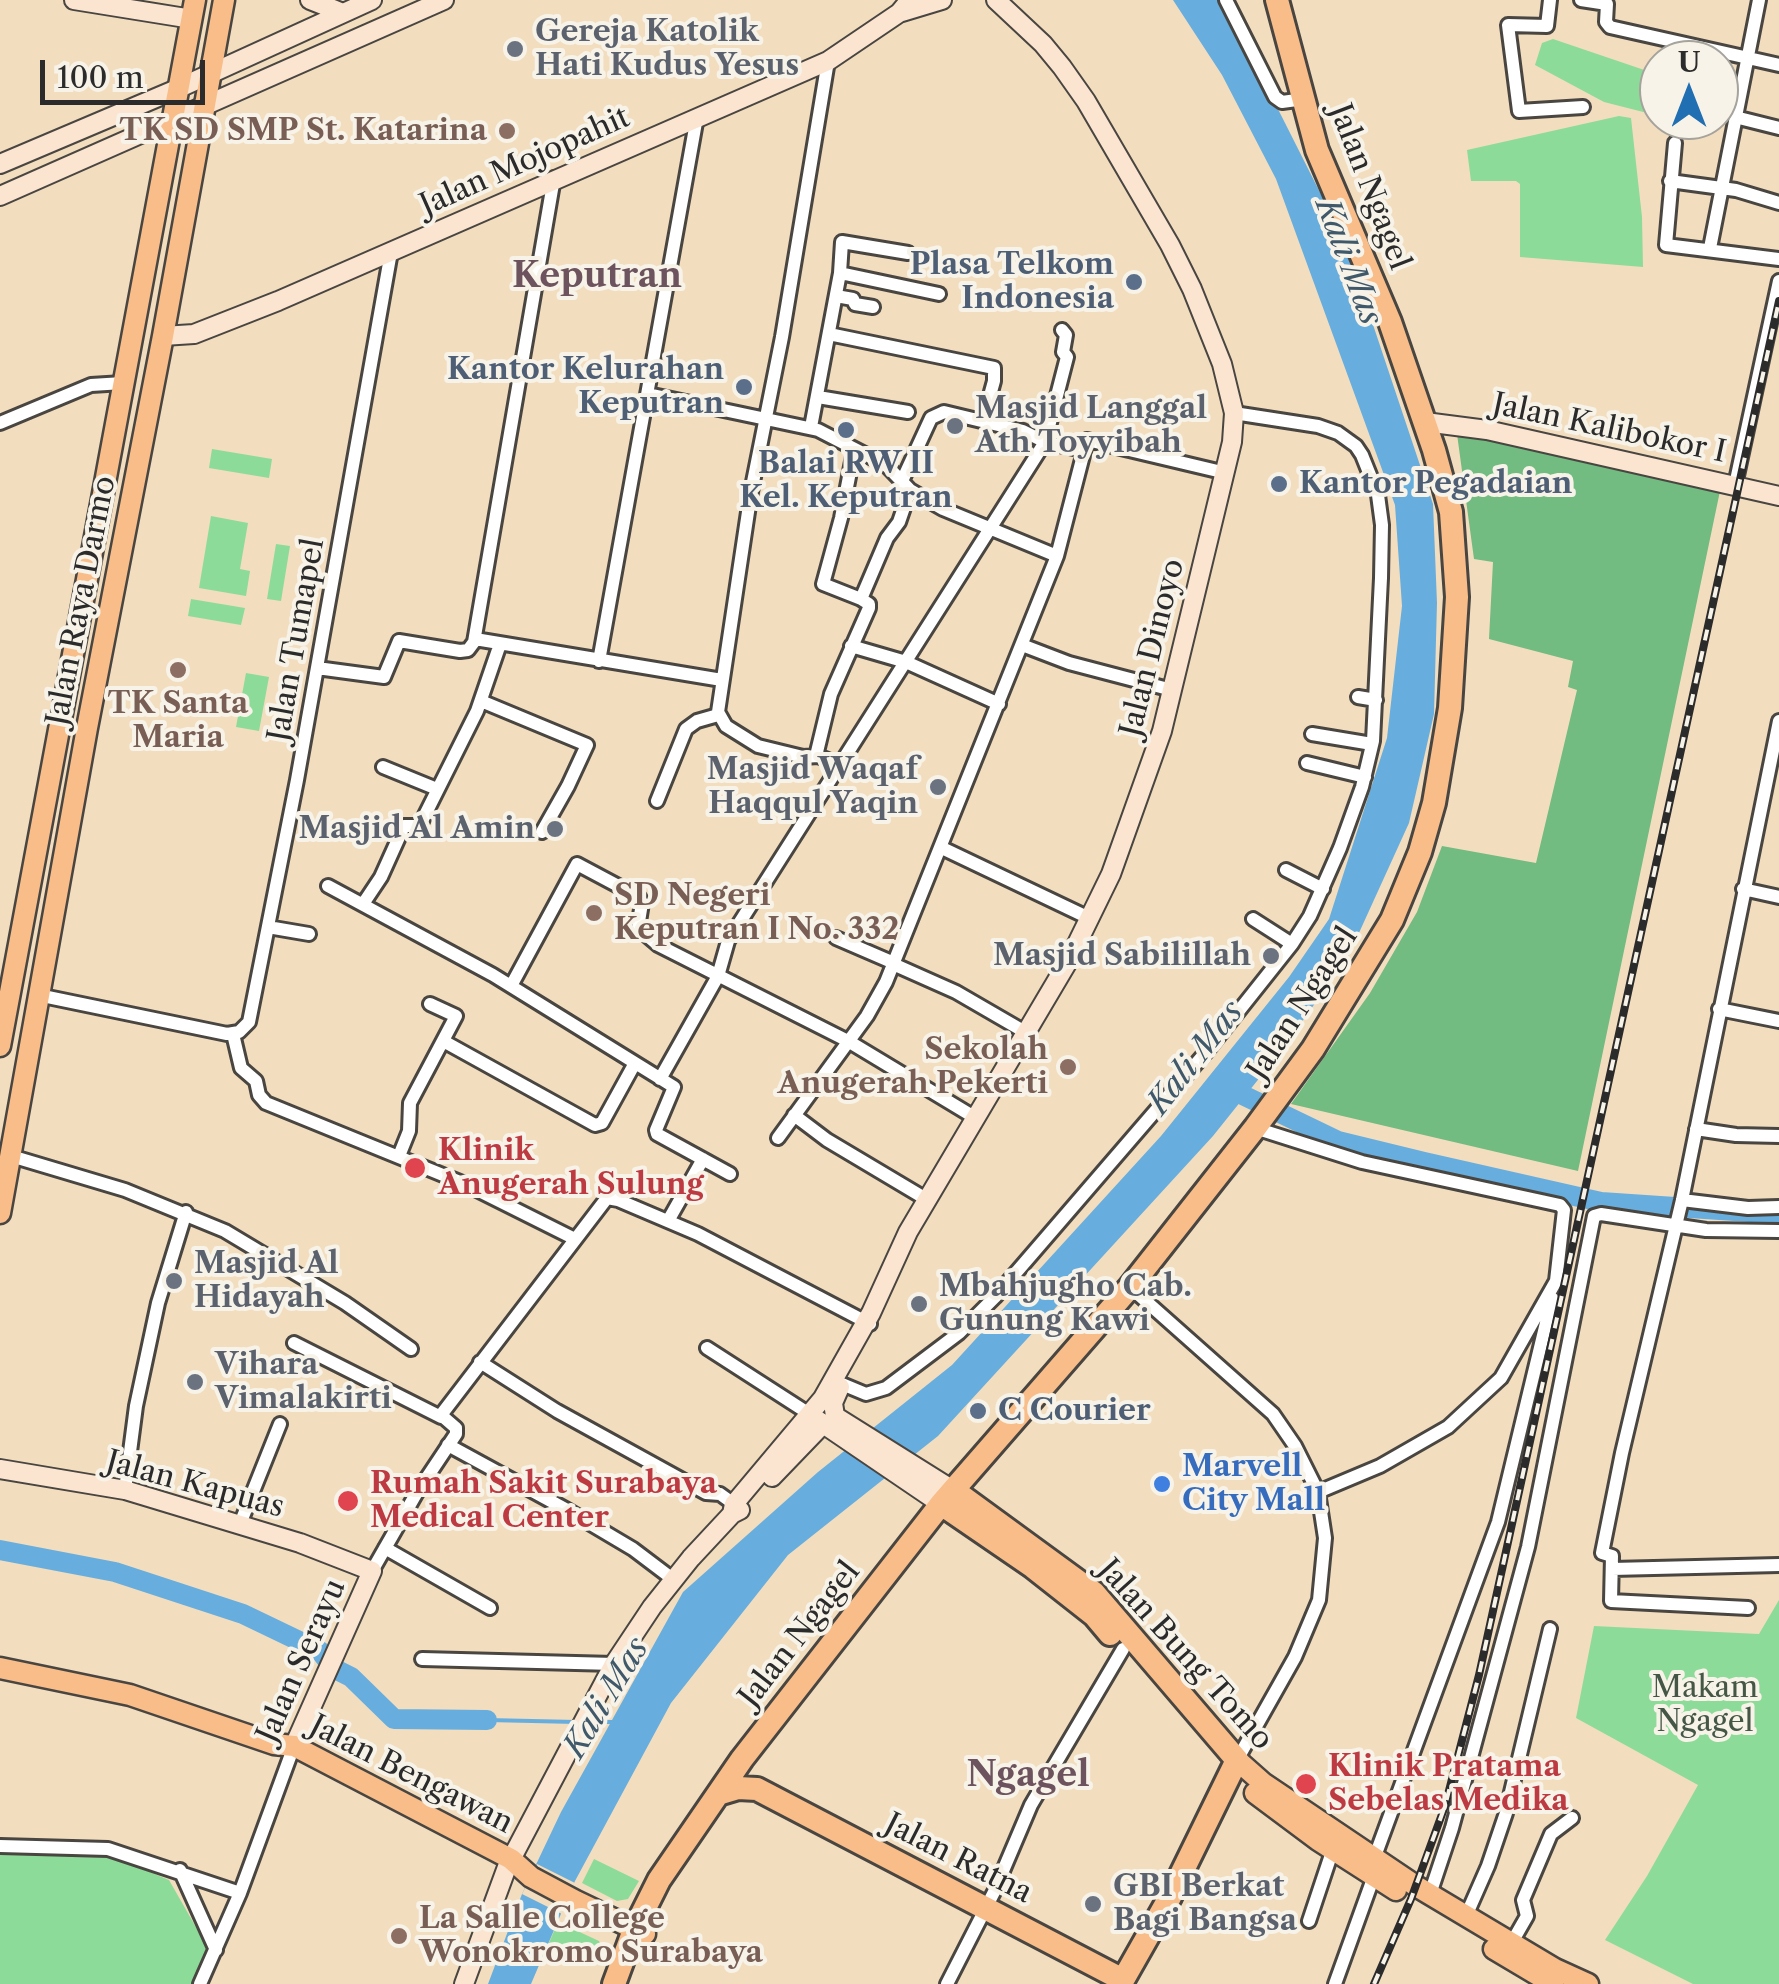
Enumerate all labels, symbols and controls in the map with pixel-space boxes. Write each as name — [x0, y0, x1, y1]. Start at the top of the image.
place label: Gereja Katolik Hati Kudus Yesus — [535, 14, 799, 84]
marker: Gereja Katolik Hati Kudus Yesus — [504, 38, 526, 60]
scale bar — [45, 40, 210, 102]
north arrow — [1639, 40, 1739, 140]
text: U — [1678, 45, 1700, 79]
text: 100 m — [57, 59, 144, 96]
street label: Jalan Ngagel — [1321, 99, 1417, 275]
street label: Jalan Mojopahit — [415, 100, 635, 224]
place label: TK SD SMP St. Katarina — [119, 113, 487, 149]
marker: TK SD SMP St. Katarina — [496, 120, 518, 142]
water label: Kali Mas — [1306, 193, 1390, 331]
place label: Plasa Telkom Indonesia — [910, 247, 1114, 318]
district label: Keputran — [512, 256, 682, 298]
marker: Plasa Telkom Indonesia — [1123, 271, 1145, 293]
place label: Kantor Kelurahan Keputran — [447, 352, 724, 422]
marker: Kantor Kelurahan Keputran — [733, 376, 755, 398]
street label: Jalan Kalibokor I — [1489, 387, 1729, 471]
place label: Masjid Langgal Ath Toyyibah — [975, 391, 1207, 462]
marker: Masjid Langgal Ath Toyyibah — [944, 415, 966, 437]
marker: Balai RW II Kel. Keputran — [835, 419, 857, 441]
place label: Balai RW II Kel. Keputran — [739, 446, 953, 516]
place label: Kantor Pegadaian — [1299, 466, 1572, 502]
street label: Jalan Raya Darmo — [40, 473, 124, 729]
marker: Kantor Pegadaian — [1268, 473, 1290, 495]
street label: Jalan Tumapel — [261, 536, 333, 744]
street label: Jalan Dinoyo — [1114, 556, 1192, 740]
marker: TK Santa Maria — [167, 659, 189, 681]
place label: TK Santa Maria — [108, 686, 248, 756]
place label: Masjid Waqaf Haqqul Yaqin — [707, 752, 918, 822]
marker: Masjid Waqaf Haqqul Yaqin — [927, 776, 949, 798]
place label: Masjid Al Amin — [298, 811, 535, 847]
marker: Masjid Al Amin — [544, 818, 566, 840]
place label: SD Negeri Keputran I No. 332 — [614, 878, 899, 948]
marker: SD Negeri Keputran I No. 332 — [583, 902, 605, 924]
street label: Jalan Ngagel — [1240, 921, 1366, 1087]
place label: Masjid Sabilillah — [993, 938, 1251, 974]
marker: Masjid Sabilillah — [1260, 945, 1282, 967]
water label: Kali Mas — [1140, 994, 1252, 1122]
place label: Sekolah Anugerah Pekerti — [778, 1032, 1048, 1102]
marker: Sekolah Anugerah Pekerti — [1057, 1056, 1079, 1078]
place label: Klinik Anugerah Sulung — [438, 1133, 704, 1204]
marker: Klinik Anugerah Sulung — [402, 1155, 428, 1181]
place label: Masjid Al Hidayah — [194, 1246, 339, 1316]
place label: Mbahjugho Cab. Gunung Kawi — [939, 1269, 1192, 1340]
marker: Masjid Al Hidayah — [163, 1270, 185, 1292]
marker: Mbahjugho Cab. Gunung Kawi — [908, 1293, 930, 1315]
place label: Vihara Vimalakirti — [215, 1347, 392, 1418]
marker: Vihara Vimalakirti — [184, 1371, 206, 1393]
place label: C Courier — [998, 1393, 1151, 1429]
marker: C Courier — [967, 1400, 989, 1422]
street label: Jalan Kapuas — [102, 1444, 288, 1526]
place label: Marvell City Mall — [1182, 1449, 1325, 1520]
place label: Rumah Sakit Surabaya Medical Center — [370, 1466, 717, 1536]
marker: Marvell City Mall — [1151, 1473, 1173, 1495]
marker: Rumah Sakit Surabaya Medical Center — [335, 1488, 361, 1514]
street label: Jalan Bung Tomo — [1090, 1552, 1280, 1758]
street label: Jalan Ngagel — [732, 1555, 868, 1715]
street label: Jalan Serayu — [250, 1574, 354, 1748]
water label: Kali Mas — [556, 1631, 658, 1765]
park label: Makam Ngagel — [1652, 1670, 1758, 1740]
street label: Jalan Bengawan — [303, 1708, 519, 1842]
place label: Klinik Pratama Sebelas Medika — [1328, 1749, 1569, 1820]
district label: Ngagel — [966, 1755, 1090, 1797]
marker: Klinik Pratama Sebelas Medika — [1293, 1771, 1319, 1797]
street label: Jalan Ratna — [878, 1807, 1038, 1911]
place label: GBI Berkat Bagi Bangsa — [1113, 1869, 1297, 1940]
marker: GBI Berkat Bagi Bangsa — [1082, 1893, 1104, 1915]
place label: La Salle College Wonokromo Surabaya — [419, 1901, 763, 1972]
marker: La Salle College Wonokromo Surabaya — [388, 1925, 410, 1947]

